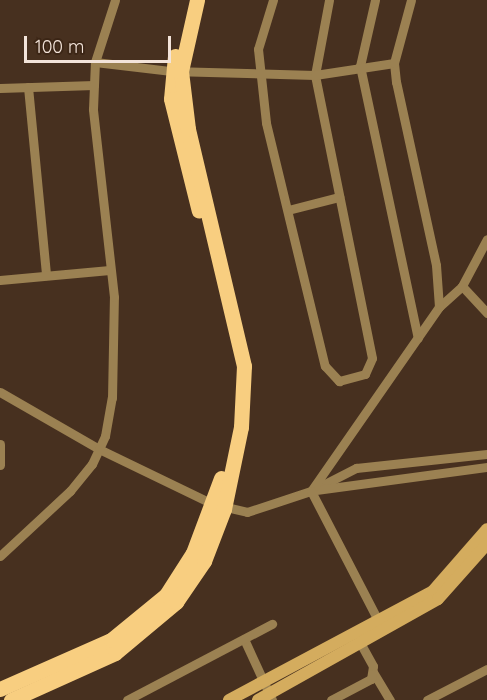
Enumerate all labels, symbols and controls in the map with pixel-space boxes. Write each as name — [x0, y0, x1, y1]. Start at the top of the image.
scale bar — [27, 24, 174, 62]
text: 100 m — [35, 35, 84, 58]

